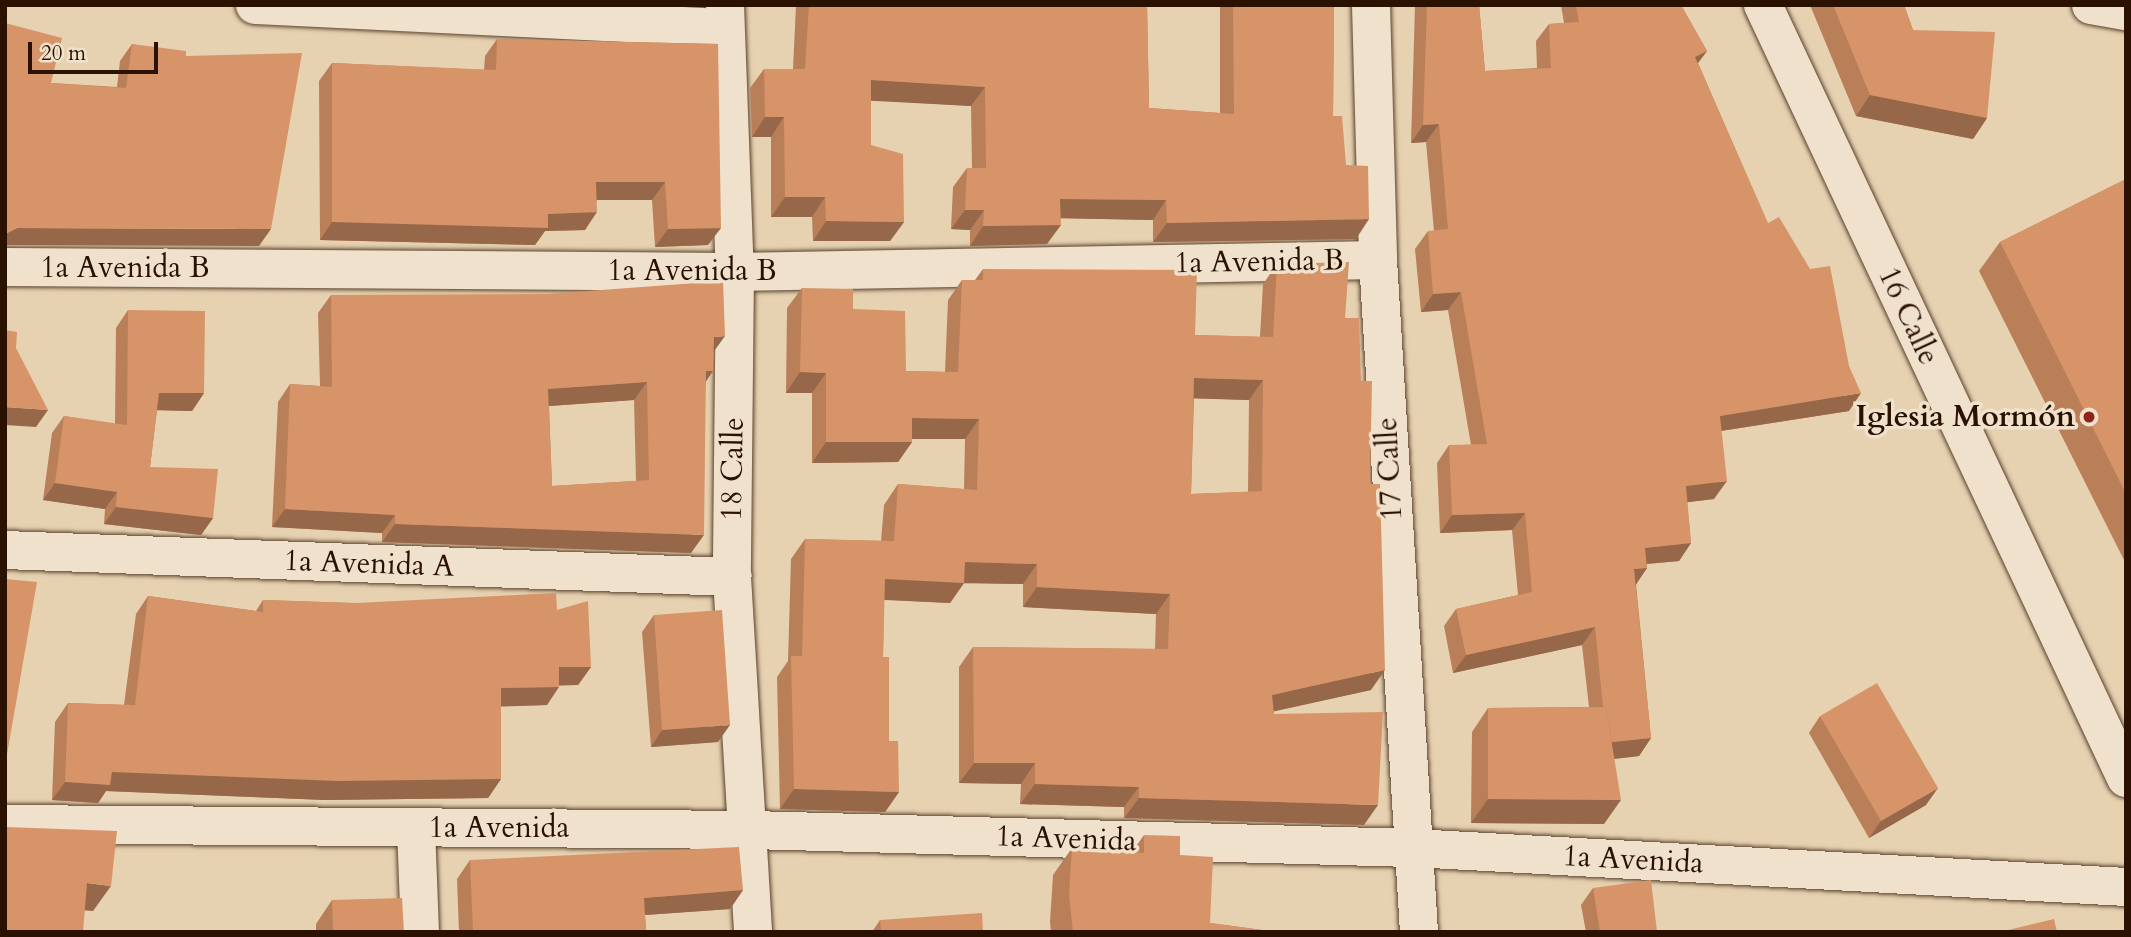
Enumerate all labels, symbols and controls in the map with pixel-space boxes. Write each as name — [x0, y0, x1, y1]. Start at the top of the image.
scale bar — [32, 28, 161, 72]
text: 20 m — [41, 39, 86, 68]
street label: 1a Avenida B — [1174, 243, 1344, 281]
street label: 1a Avenida B — [40, 250, 210, 286]
street label: 1a Avenida B — [607, 253, 777, 289]
street label: 16 Calle — [1870, 261, 1946, 371]
place label: Iglesia Mormón — [1855, 399, 2075, 435]
marker: Iglesia Mormón — [2081, 409, 2097, 425]
street label: 17 Calle — [1369, 416, 1411, 522]
street label: 18 Calle — [714, 417, 752, 521]
street label: 1a Avenida A — [283, 543, 455, 585]
street label: 1a Avenida — [429, 810, 569, 846]
street label: 1a Avenida — [995, 819, 1137, 859]
street label: 1a Avenida — [1562, 838, 1704, 882]

